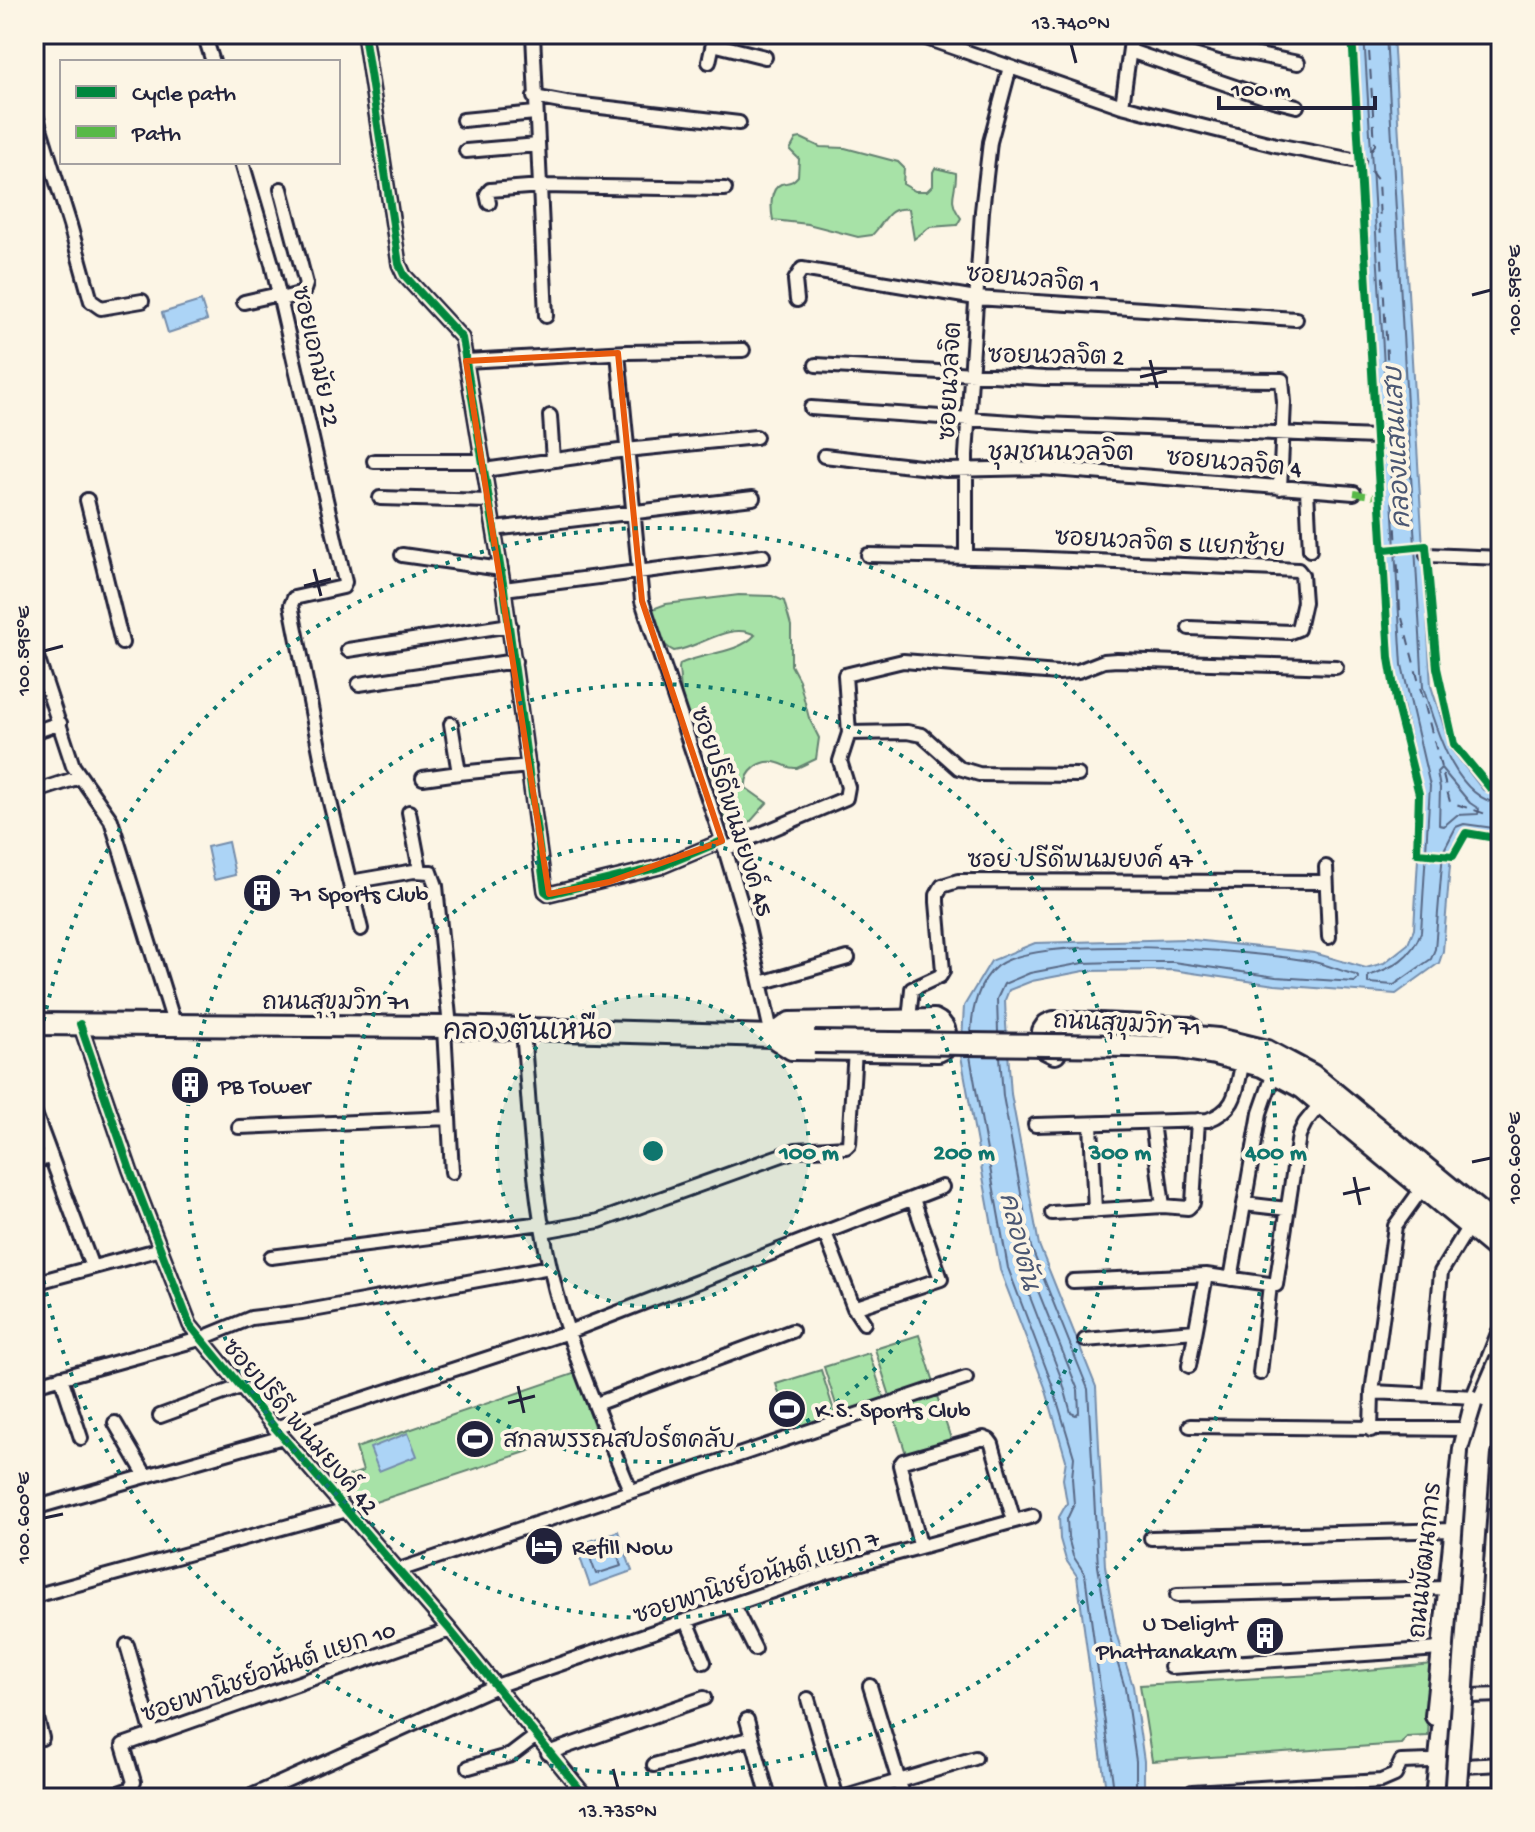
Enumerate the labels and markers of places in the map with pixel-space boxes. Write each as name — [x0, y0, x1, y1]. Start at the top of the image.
building icon: 71 Sports Club — [241, 872, 283, 914]
place label: 71 Sports Club — [289, 882, 429, 911]
building icon: PB Tower — [169, 1064, 211, 1106]
place label: PB Tower — [217, 1074, 313, 1103]
centre of rings — [639, 1137, 667, 1165]
sports icon: K.S. Sports Club — [766, 1388, 808, 1430]
place label: K.S. Sports Club — [815, 1398, 971, 1427]
sports icon: สกลพรรณสปอร์ตคลับ — [454, 1418, 496, 1460]
place label: สกลพรรณสปอร์ตคลับ — [503, 1423, 735, 1457]
hotel icon: Refill Now — [523, 1525, 565, 1567]
place label: Refill Now — [572, 1535, 673, 1564]
place label: U Delight Phattanakarn — [1095, 1611, 1239, 1668]
building icon: U Delight Phattanakarn — [1244, 1615, 1286, 1657]

